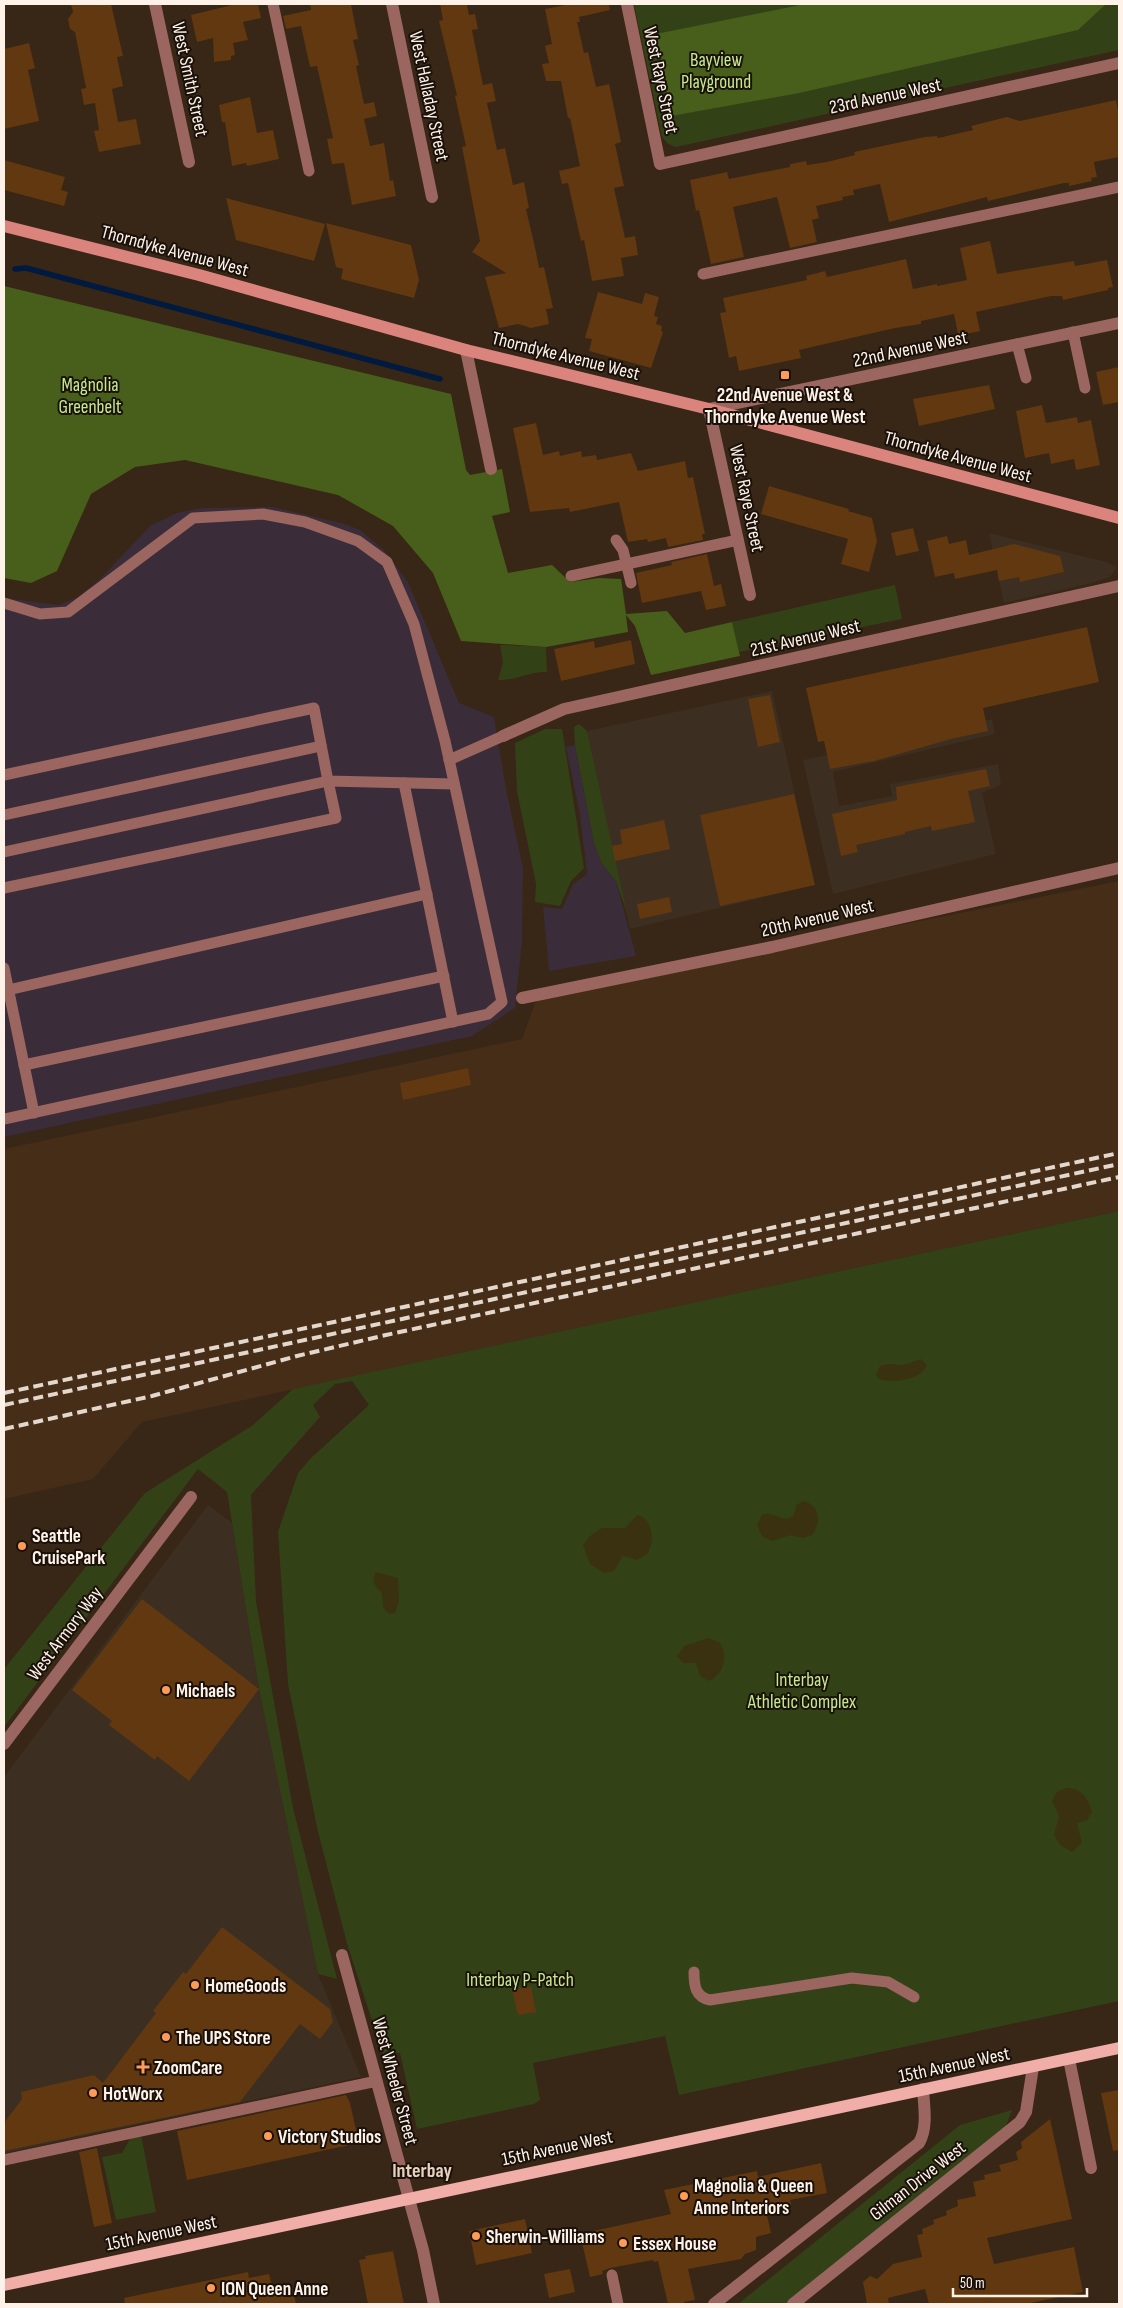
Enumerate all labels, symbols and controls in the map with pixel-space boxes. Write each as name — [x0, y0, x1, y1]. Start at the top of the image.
street label: West Smith Street — [166, 20, 213, 139]
street label: West Raye Street — [638, 25, 683, 136]
street label: West Halladay Street — [404, 29, 454, 164]
park label: Bayview Playground — [681, 49, 751, 94]
street label: 23rd Avenue West — [827, 73, 944, 120]
street label: Thorndyke Avenue West — [98, 221, 251, 282]
street label: 22nd Avenue West — [851, 326, 970, 373]
street label: Thorndyke Avenue West — [489, 327, 642, 386]
marker: 22nd Avenue West & Thorndyke Avenue West — [779, 369, 791, 381]
park label: Magnolia Greenbelt — [59, 374, 122, 419]
place label: 22nd Avenue West & Thorndyke Avenue West — [705, 384, 866, 429]
street label: Thorndyke Avenue West — [881, 427, 1034, 488]
street label: West Raye Street — [724, 443, 769, 554]
street label: 21st Avenue West — [748, 615, 863, 662]
street label: 20th Avenue West — [759, 894, 876, 943]
place label: Seattle CruisePark — [32, 1525, 105, 1570]
marker: Seattle CruisePark — [16, 1540, 28, 1552]
street label: West Armory Way — [22, 1582, 108, 1685]
park label: Interbay Athletic Complex — [747, 1669, 856, 1714]
place label: Michaels — [176, 1680, 235, 1703]
marker: Michaels — [160, 1684, 172, 1696]
park label: Interbay P-Patch — [466, 1969, 574, 1992]
place label: HomeGoods — [205, 1975, 286, 1998]
marker: HomeGoods — [189, 1979, 201, 1991]
street label: West Wheeler Street — [367, 2015, 423, 2148]
place label: The UPS Store — [176, 2027, 271, 2050]
marker: The UPS Store — [160, 2031, 172, 2043]
street label: 15th Avenue West — [897, 2042, 1012, 2088]
place label: ZoomCare — [154, 2057, 222, 2080]
marker: ZoomCare — [136, 2060, 150, 2074]
place label: HotWorx — [103, 2083, 163, 2106]
marker: HotWorx — [87, 2087, 99, 2099]
street label: 15th Avenue West — [500, 2125, 615, 2171]
place label: Victory Studios — [278, 2126, 381, 2149]
marker: Victory Studios — [262, 2130, 274, 2142]
street label: Gilman Drive West — [865, 2136, 971, 2226]
district label: Interbay — [392, 2159, 453, 2183]
place label: Magnolia & Queen Anne Interiors — [693, 2175, 813, 2220]
marker: Magnolia & Queen Anne Interiors — [678, 2190, 690, 2202]
street label: 15th Avenue West — [104, 2210, 219, 2256]
place label: Sherwin-Williams — [486, 2226, 605, 2249]
marker: Sherwin-Williams — [470, 2230, 482, 2242]
place label: Essex House — [633, 2233, 717, 2256]
marker: Essex House — [617, 2237, 629, 2249]
scale bar — [953, 2266, 1087, 2298]
text: 50 m — [960, 2274, 985, 2293]
place label: ION Queen Anne — [221, 2278, 328, 2301]
marker: ION Queen Anne — [205, 2282, 217, 2294]

